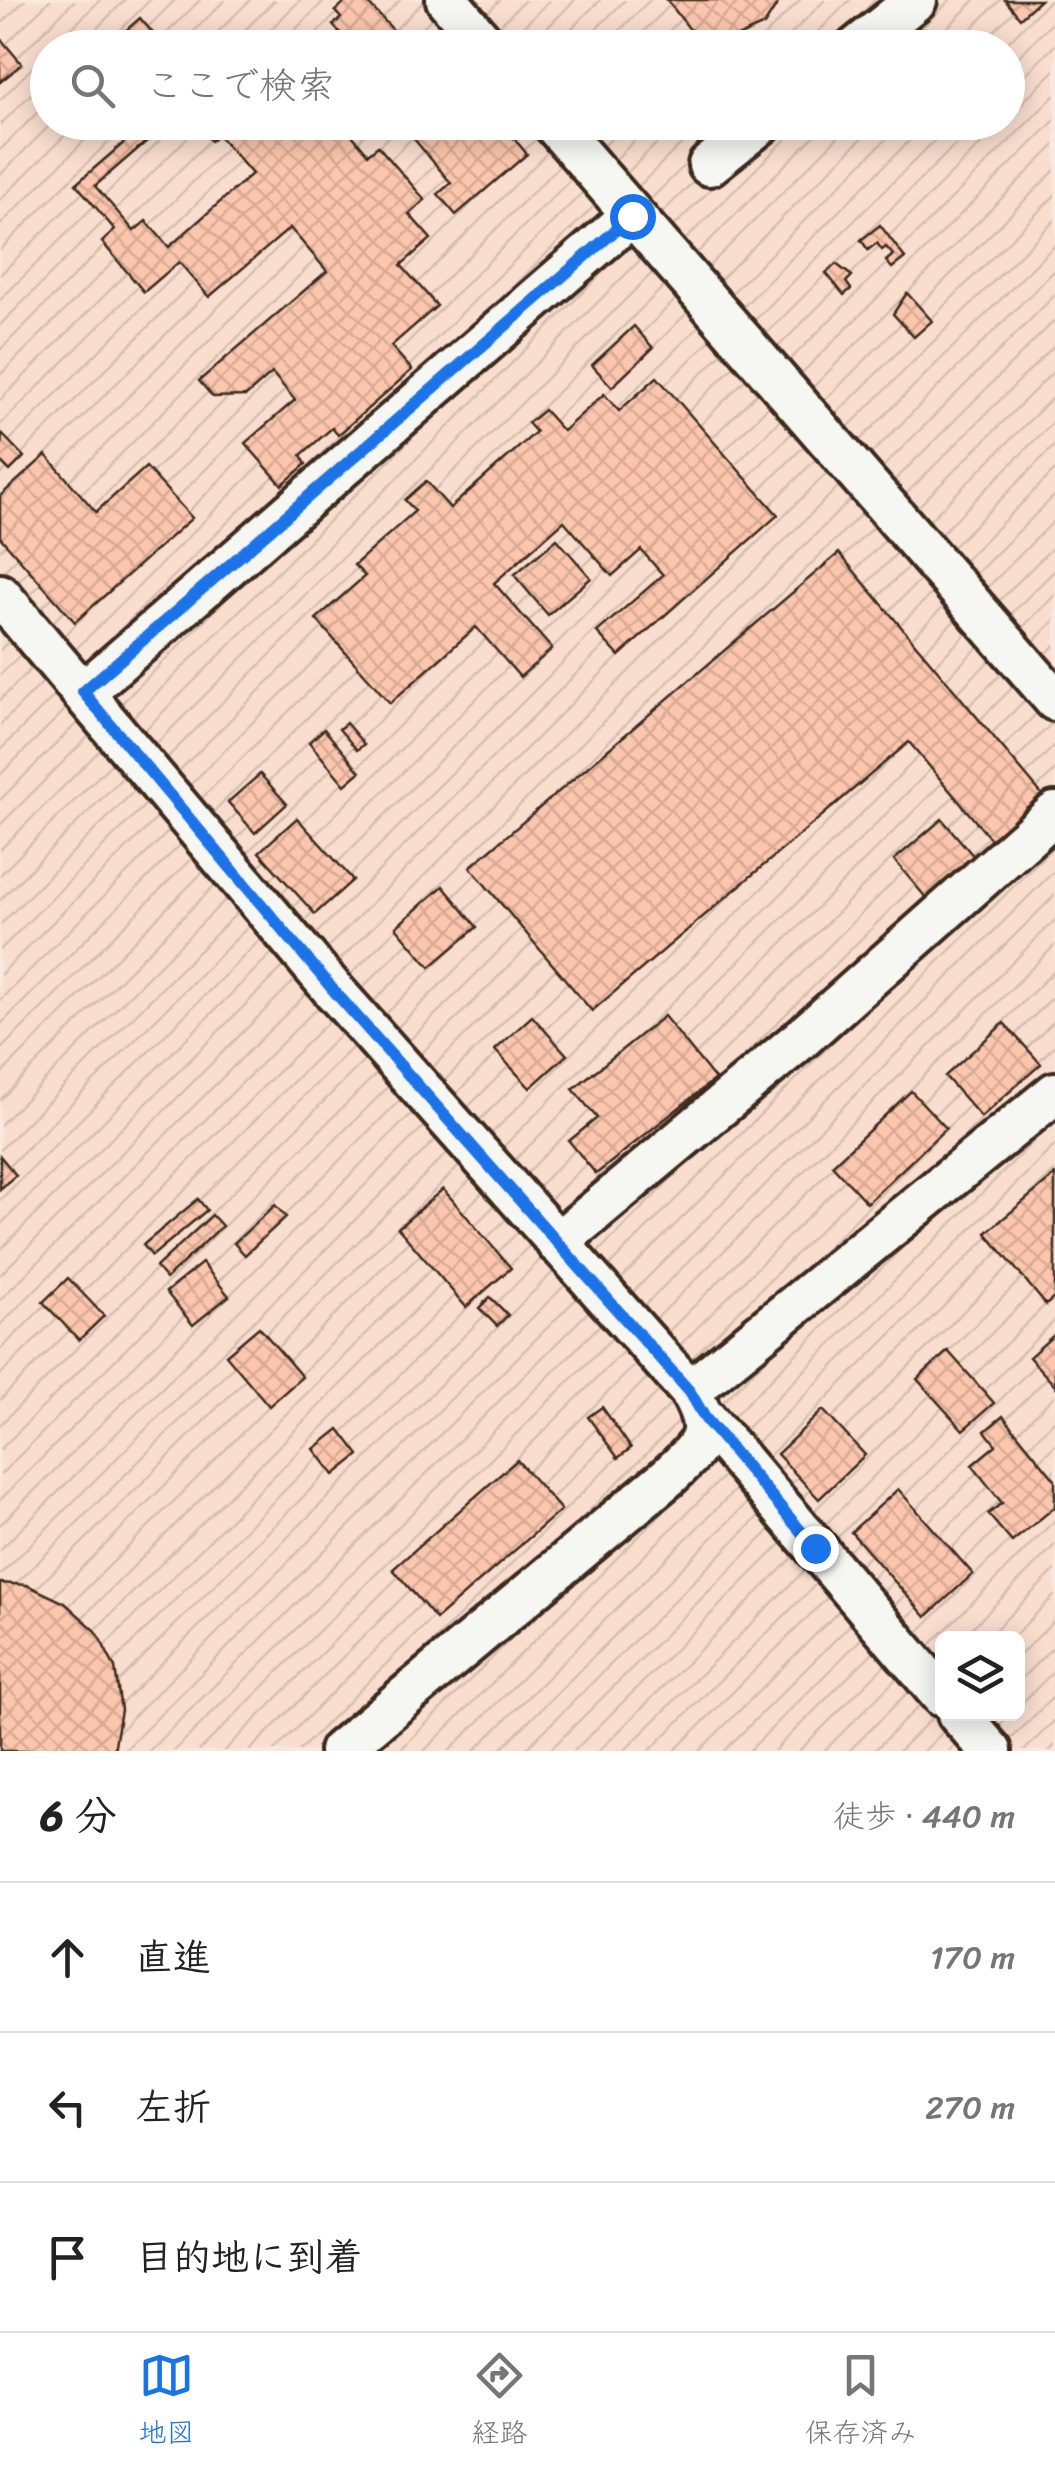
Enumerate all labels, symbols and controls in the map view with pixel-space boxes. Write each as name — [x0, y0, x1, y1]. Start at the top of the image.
search box — [30, 30, 1025, 140]
text: ここで検索 — [145, 52, 335, 119]
icon: search — [65, 58, 120, 113]
route start — [610, 194, 656, 240]
route end — [793, 1526, 839, 1572]
map controls — [935, 1631, 1025, 1721]
button: layers — [935, 1631, 1025, 1721]
text: 6 分 — [40, 1779, 117, 1853]
text: 徒歩 · 440 m — [833, 1788, 1015, 1845]
text: 直進 — [135, 1924, 211, 1991]
text: 170 m — [930, 1929, 1015, 1986]
icon: ahead — [40, 1930, 95, 1985]
text: 左折 — [135, 2074, 211, 2141]
text: 270 m — [925, 2079, 1015, 2136]
icon: left — [40, 2080, 95, 2135]
text: 目的地に到着 — [135, 2224, 363, 2291]
icon: arrive — [40, 2230, 95, 2285]
tab: 地図 — [138, 2348, 195, 2457]
tab: 経路 — [471, 2348, 528, 2457]
tab: 保存済み — [804, 2348, 917, 2457]

